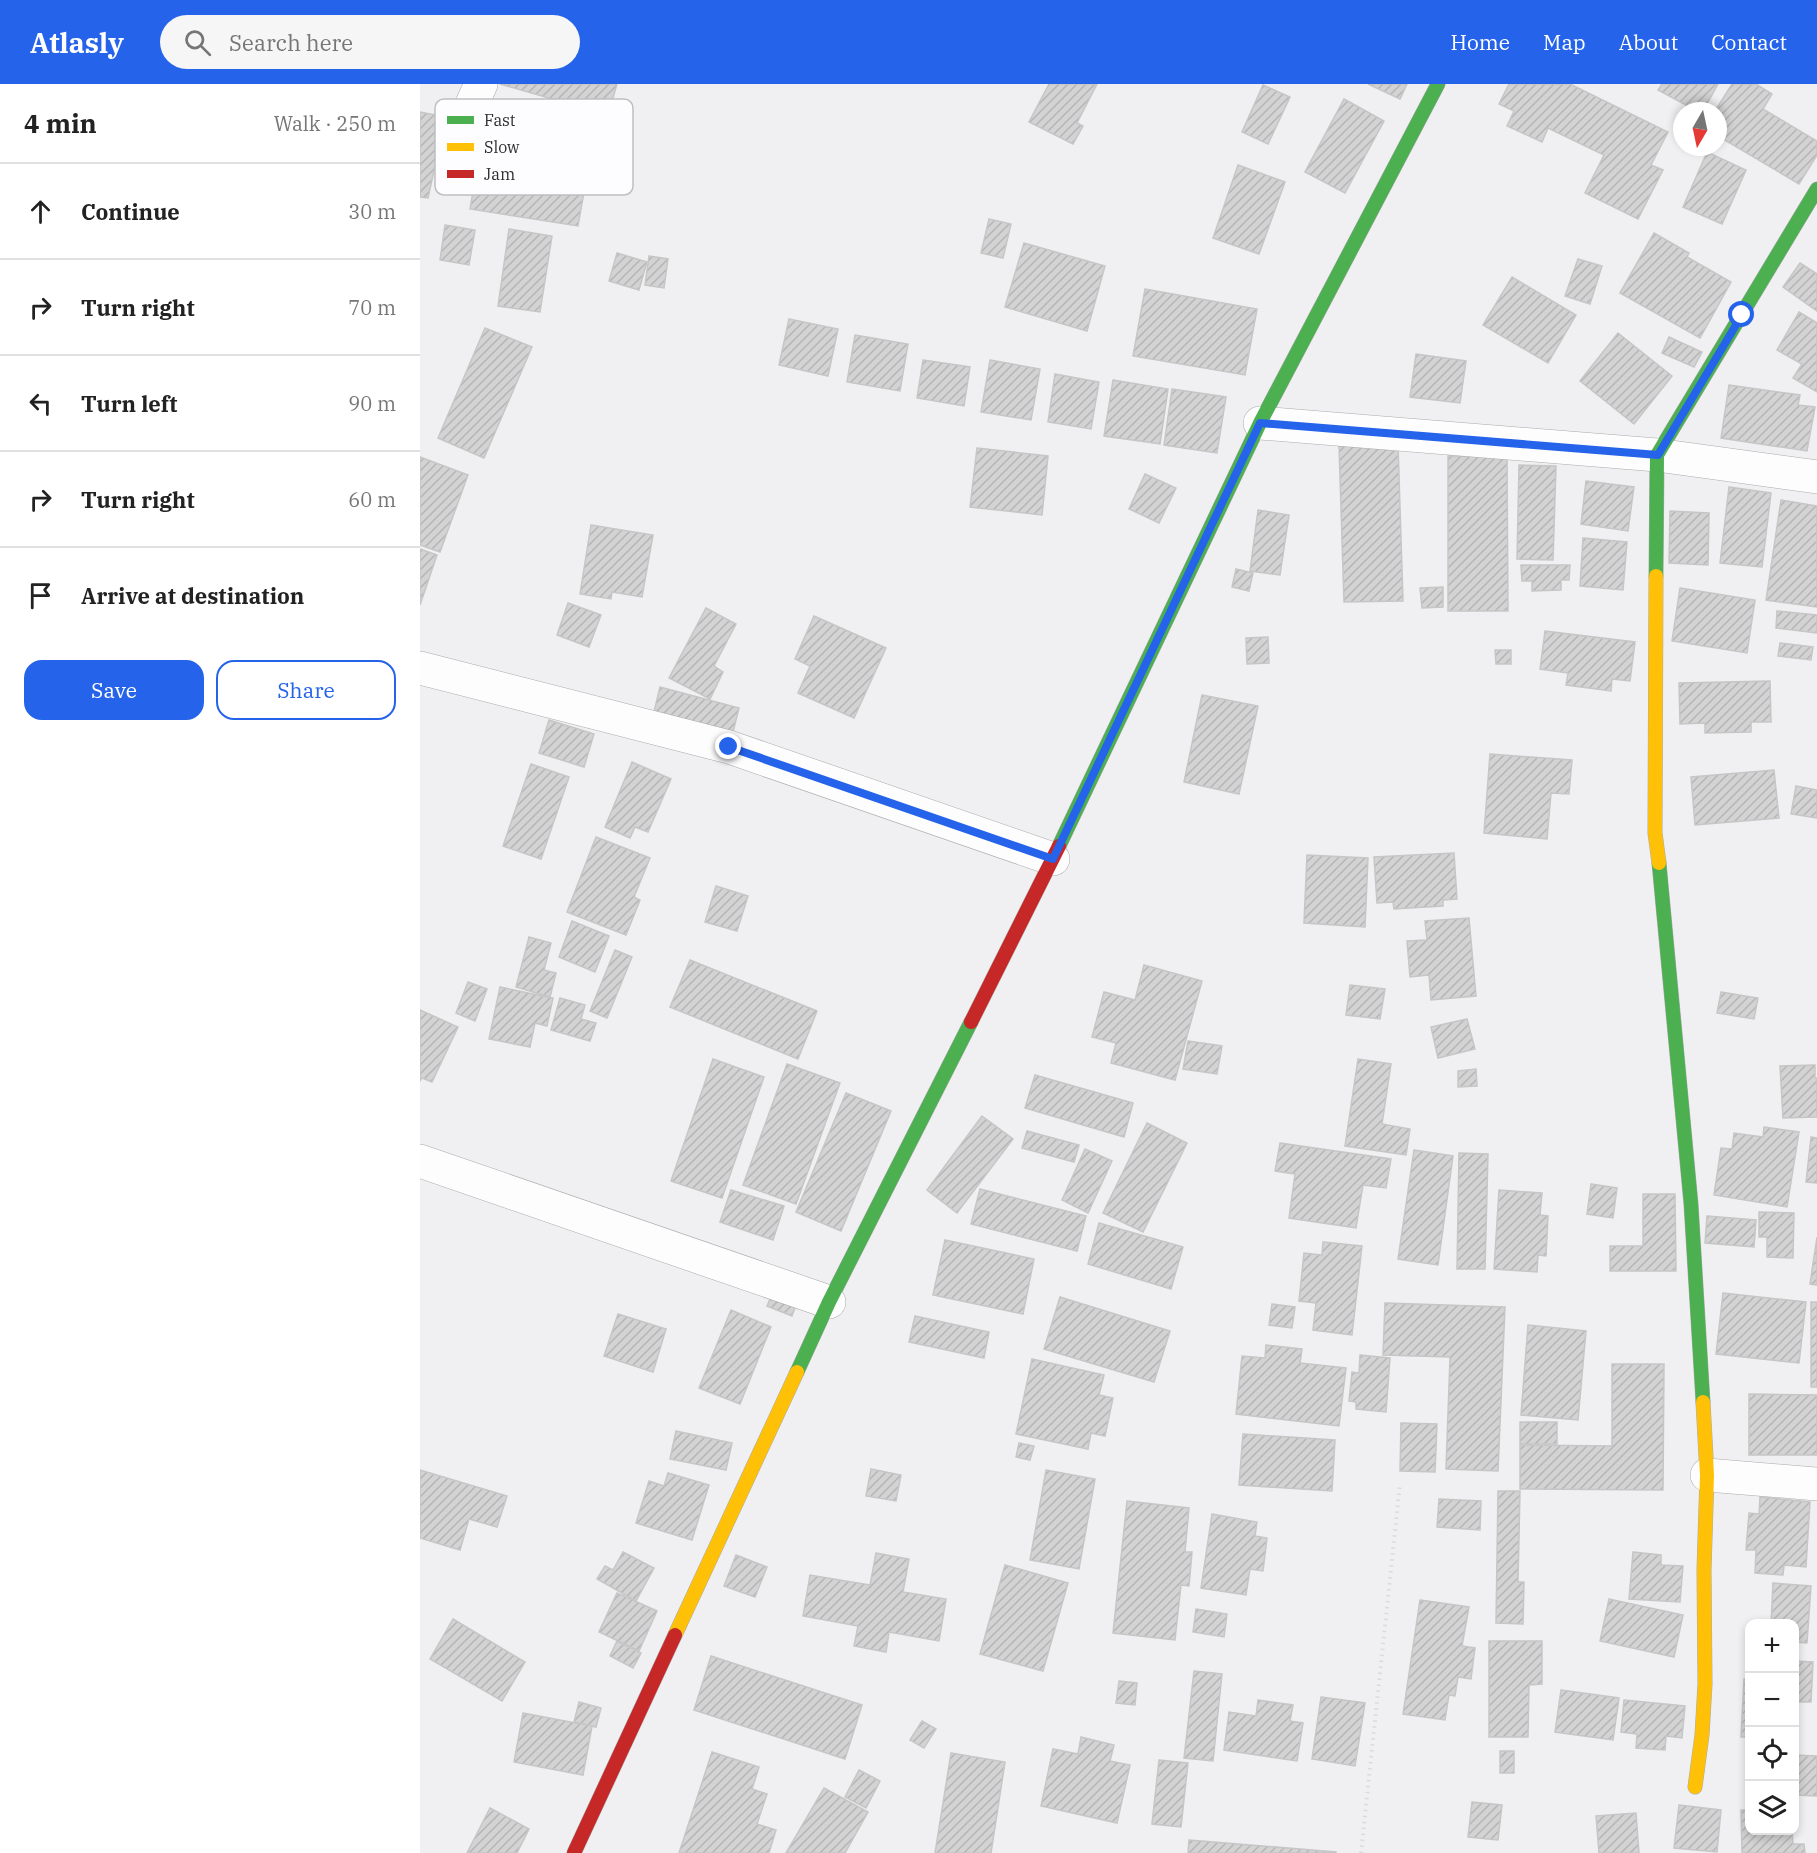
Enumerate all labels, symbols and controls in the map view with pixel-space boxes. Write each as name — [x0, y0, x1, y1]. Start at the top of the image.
search box — [160, 15, 580, 69]
text: Atlasly — [30, 24, 124, 61]
icon: search — [181, 26, 214, 59]
text: Search here — [229, 28, 353, 57]
text: Home — [1450, 28, 1510, 56]
text: Map — [1543, 28, 1586, 56]
text: About — [1619, 28, 1678, 56]
text: Contact — [1711, 28, 1787, 56]
legend — [435, 99, 633, 195]
north arrow — [1673, 102, 1727, 156]
text: 4 min — [24, 106, 97, 140]
text: Walk · 250 m — [274, 110, 396, 137]
text: Fast — [484, 110, 516, 130]
text: Slow — [484, 137, 520, 157]
text: Jam — [484, 164, 515, 184]
icon: ahead — [24, 195, 57, 228]
text: Continue — [81, 197, 180, 226]
text: 30 m — [348, 198, 396, 225]
icon: right — [24, 291, 57, 324]
text: Turn right — [81, 293, 195, 322]
text: 70 m — [348, 294, 396, 321]
route start — [1728, 301, 1754, 327]
icon: left — [24, 387, 57, 420]
text: Turn left — [81, 389, 177, 418]
text: 90 m — [348, 390, 396, 417]
icon: right — [24, 483, 57, 516]
text: Turn right — [81, 485, 195, 514]
text: 60 m — [348, 486, 396, 513]
icon: arrive — [24, 579, 57, 612]
text: Arrive at destination — [81, 581, 304, 610]
button: Save — [24, 660, 204, 720]
button: Share — [216, 660, 396, 720]
route end — [715, 733, 741, 759]
map controls — [1745, 1619, 1799, 1835]
button: + — [1745, 1619, 1799, 1673]
button: − — [1745, 1673, 1799, 1727]
button: locate — [1745, 1727, 1799, 1781]
button: layers — [1745, 1781, 1799, 1835]

